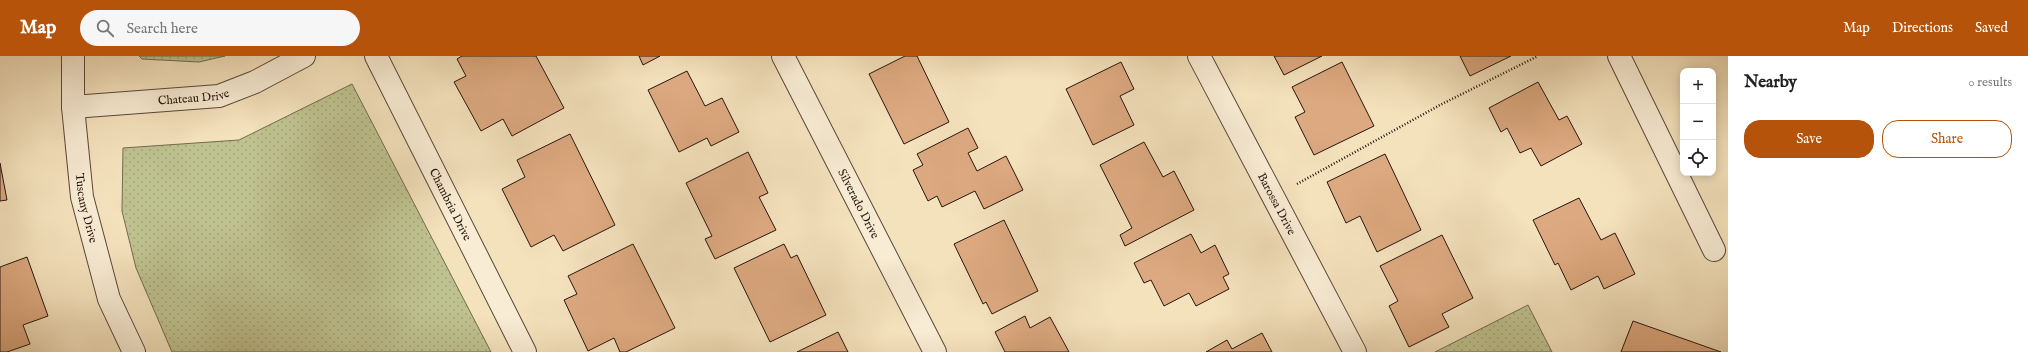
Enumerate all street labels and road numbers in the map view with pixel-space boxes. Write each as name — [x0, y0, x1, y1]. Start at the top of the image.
street label: Chateau Drive — [157, 85, 232, 108]
street label: Chambria Drive — [426, 166, 475, 243]
street label: Silverado Drive — [835, 166, 883, 242]
street label: Barossa Drive — [1254, 170, 1300, 238]
street label: Tuscany Drive — [72, 172, 101, 245]

